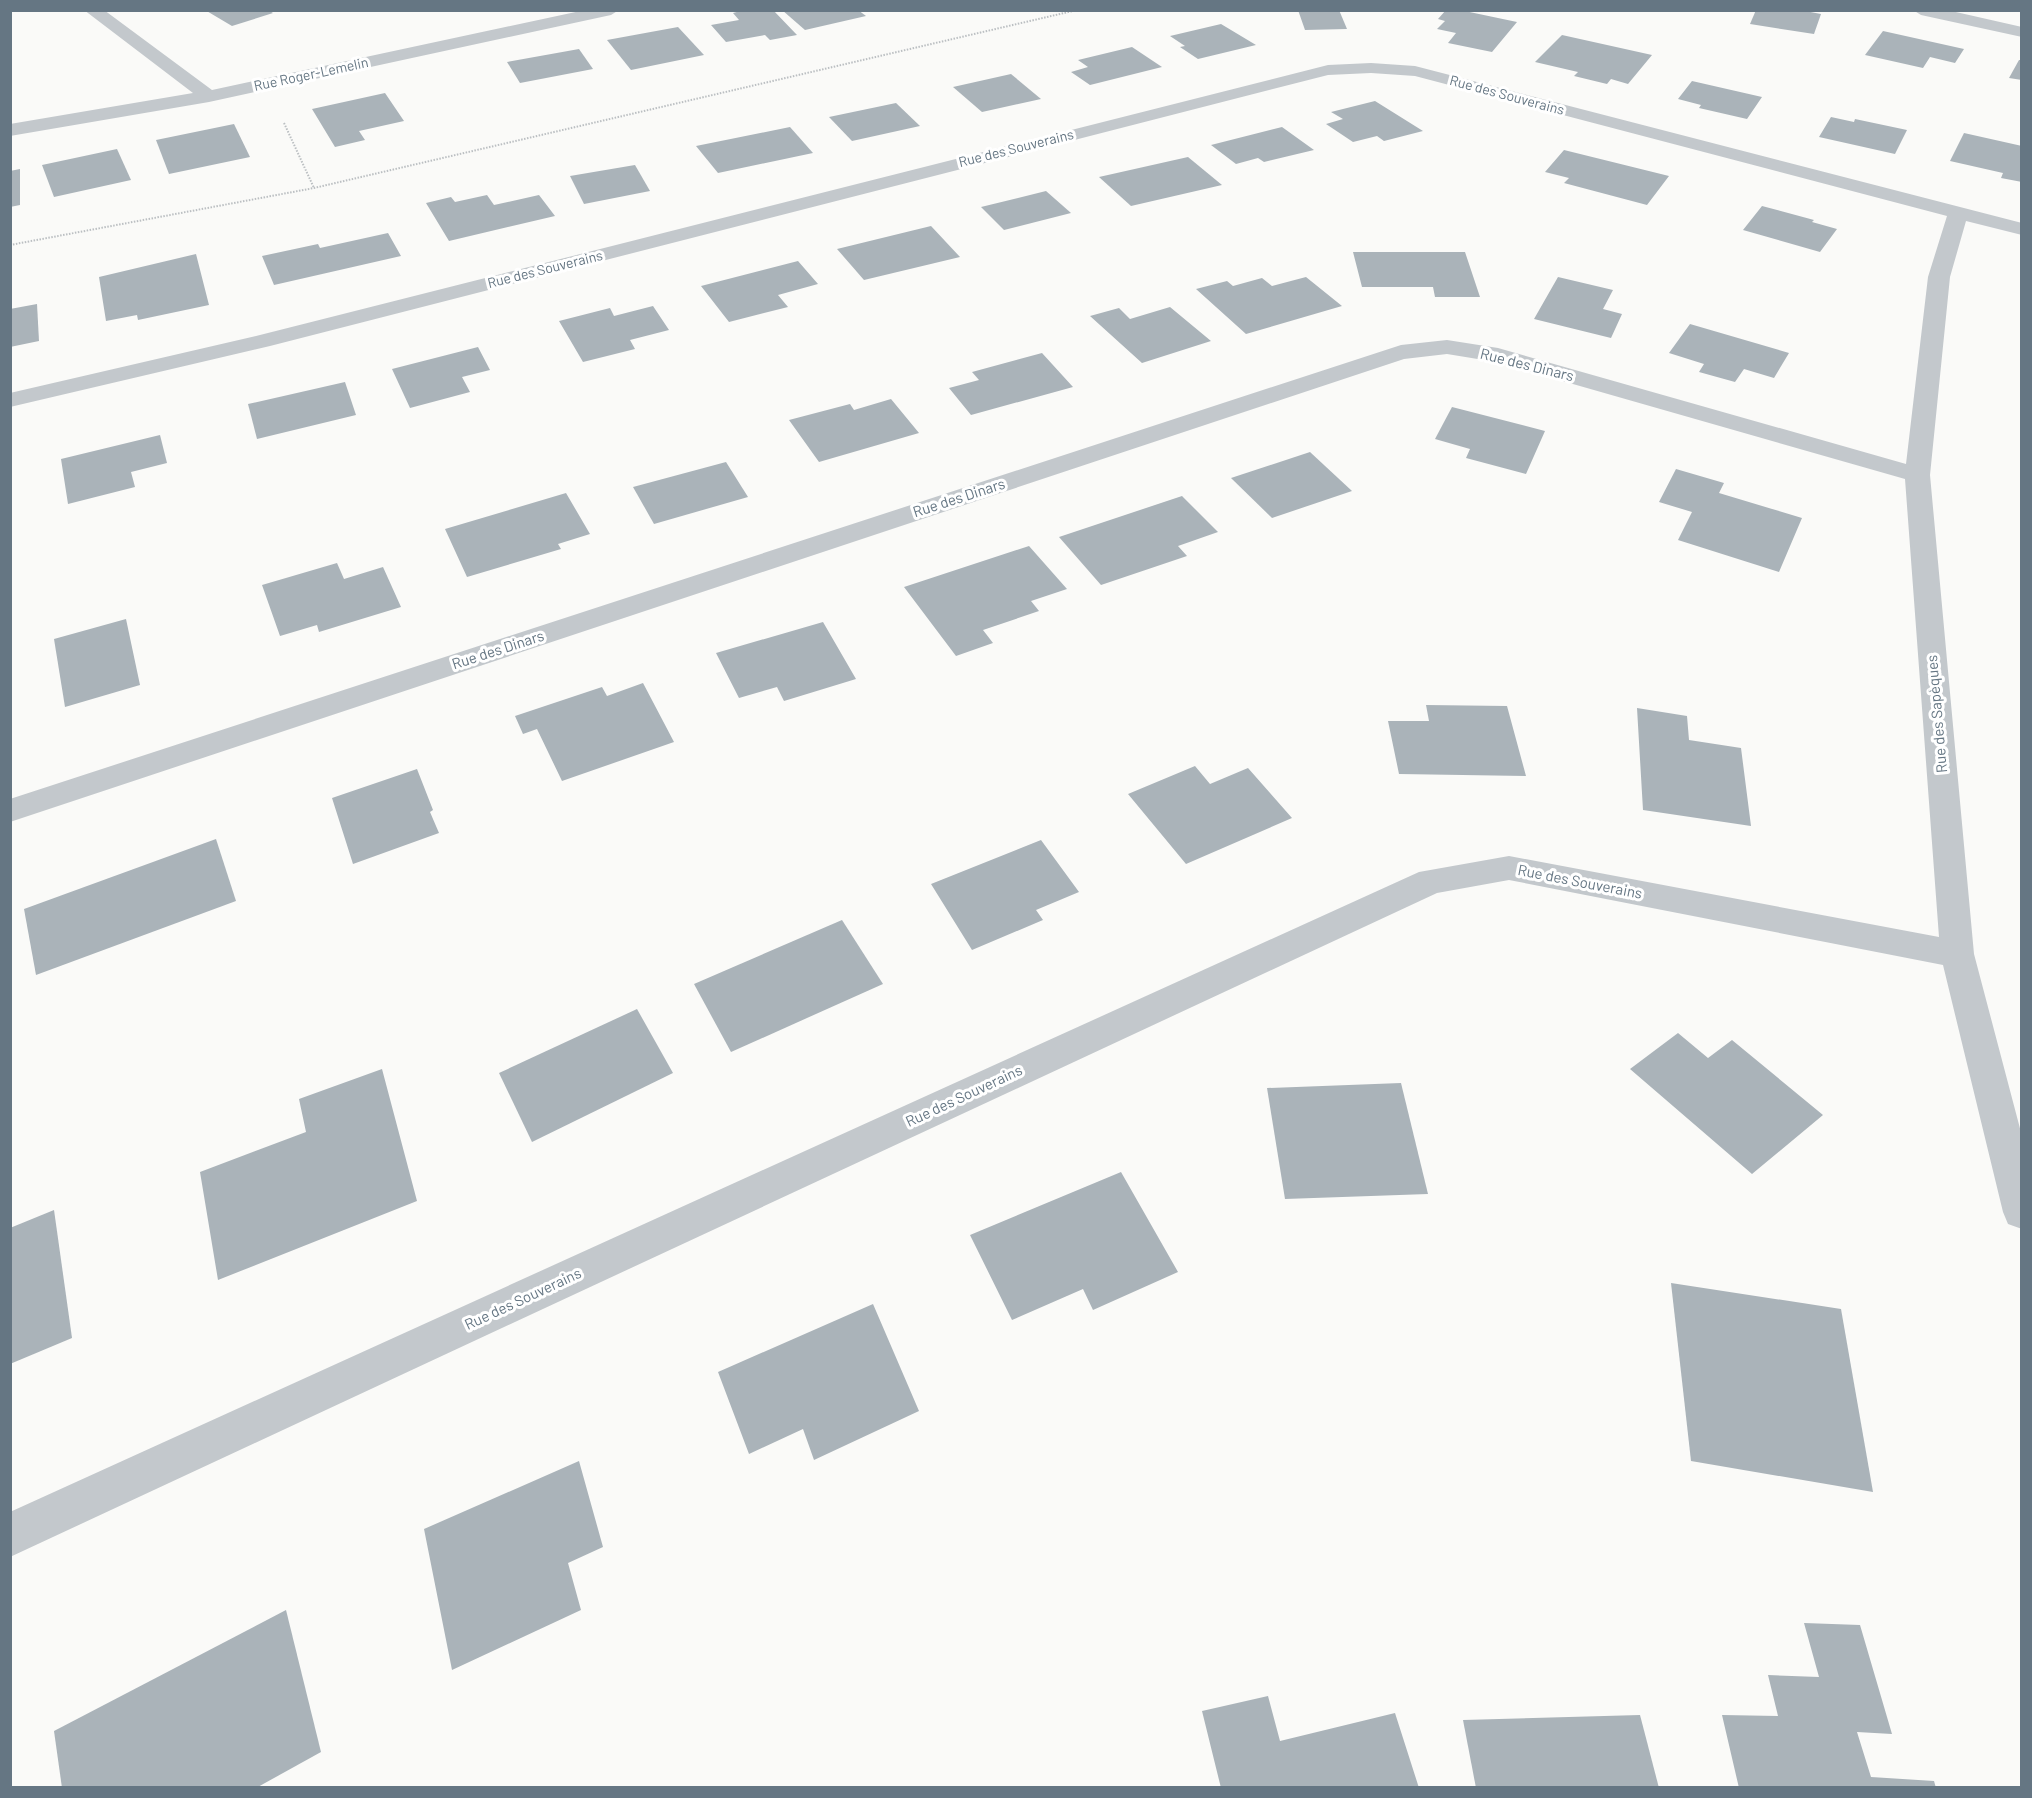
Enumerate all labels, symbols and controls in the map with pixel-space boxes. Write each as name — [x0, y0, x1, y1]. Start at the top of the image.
street label: Rue Roger-Lemelin — [252, 53, 370, 94]
street label: Rue des Souverains — [1448, 71, 1567, 118]
street label: Rue des Souverains — [957, 125, 1075, 170]
street label: Rue des Souverains — [486, 246, 604, 291]
street label: Rue des Dinars — [1479, 344, 1576, 384]
street label: Rue des Dinars — [910, 474, 1007, 520]
street label: Rue des Dinars — [449, 626, 546, 672]
street label: Rue des Sapèques — [1922, 654, 1950, 774]
street label: Rue des Souverains — [1516, 860, 1644, 902]
street label: Rue des Souverains — [902, 1060, 1025, 1130]
street label: Rue des Souverains — [461, 1263, 584, 1333]

